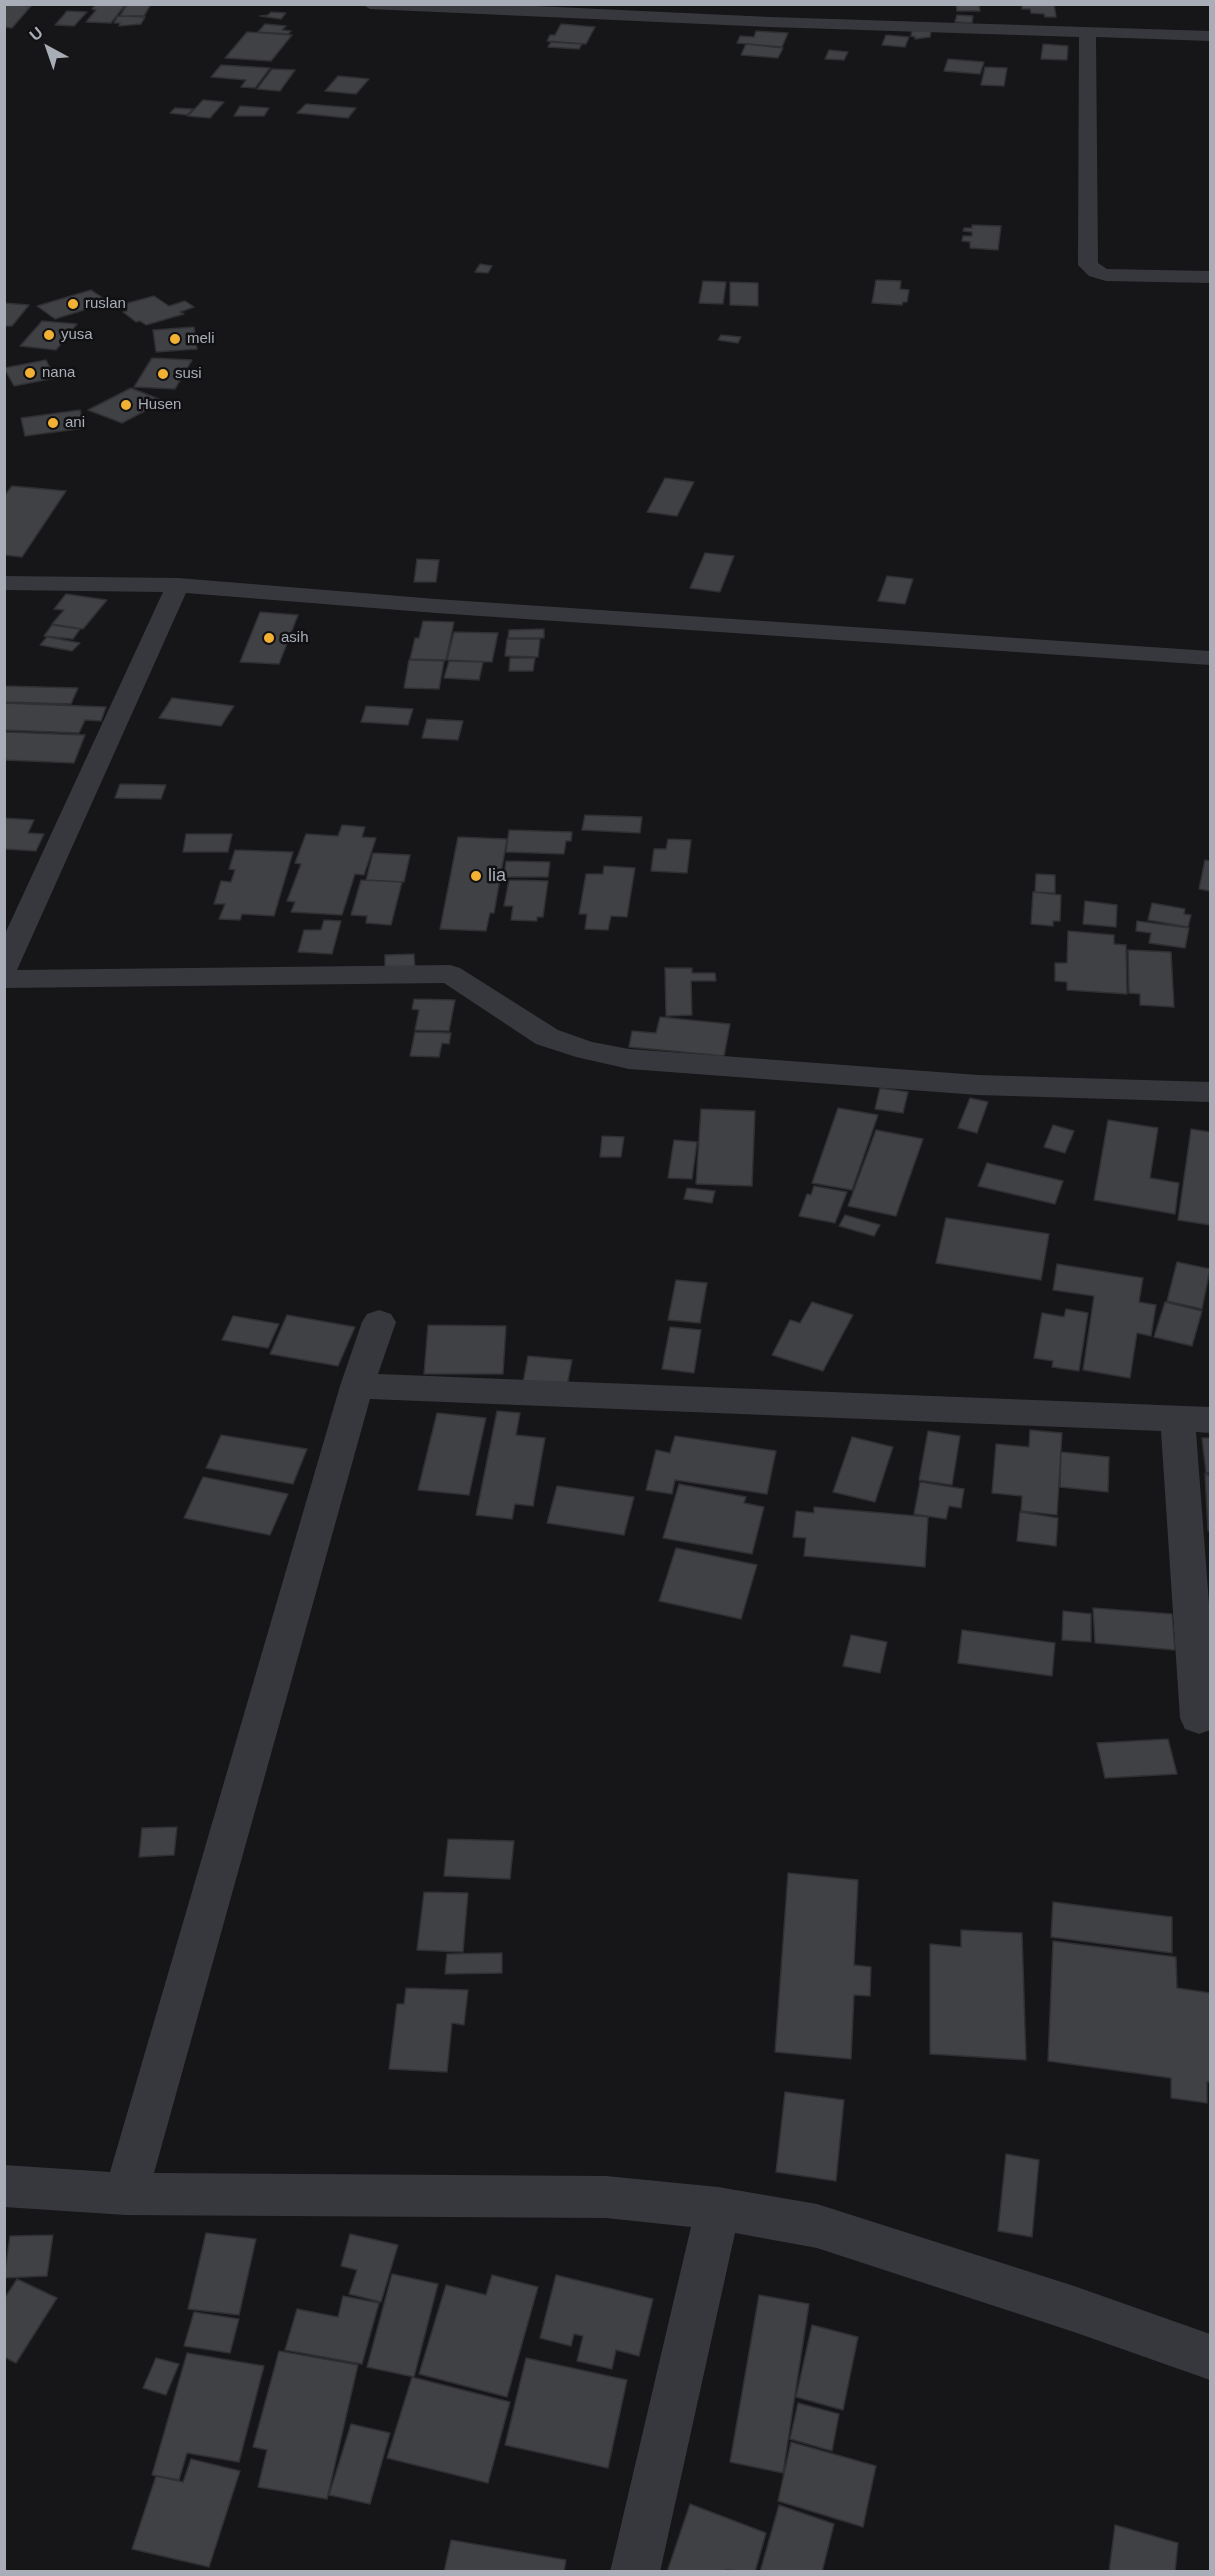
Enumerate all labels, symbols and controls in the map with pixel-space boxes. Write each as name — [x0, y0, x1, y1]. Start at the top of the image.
north arrow — [18, 18, 78, 78]
text: U — [26, 24, 46, 44]
place label: ruslan — [85, 295, 126, 313]
marker: ruslan — [66, 297, 80, 311]
place label: yusa — [61, 326, 93, 344]
marker: yusa — [42, 328, 56, 342]
place label: meli — [187, 330, 215, 348]
marker: meli — [168, 332, 182, 346]
place label: nana — [42, 364, 75, 382]
place label: susi — [175, 365, 202, 383]
marker: nana — [23, 366, 37, 380]
marker: susi — [156, 367, 170, 381]
place label: Husen — [138, 396, 181, 414]
marker: Husen — [119, 398, 133, 412]
place label: ani — [65, 414, 85, 432]
marker: ani — [46, 416, 60, 430]
place label: asih — [281, 629, 309, 647]
marker: asih — [262, 631, 276, 645]
place label: lia — [488, 865, 506, 887]
marker: lia — [469, 869, 483, 883]

